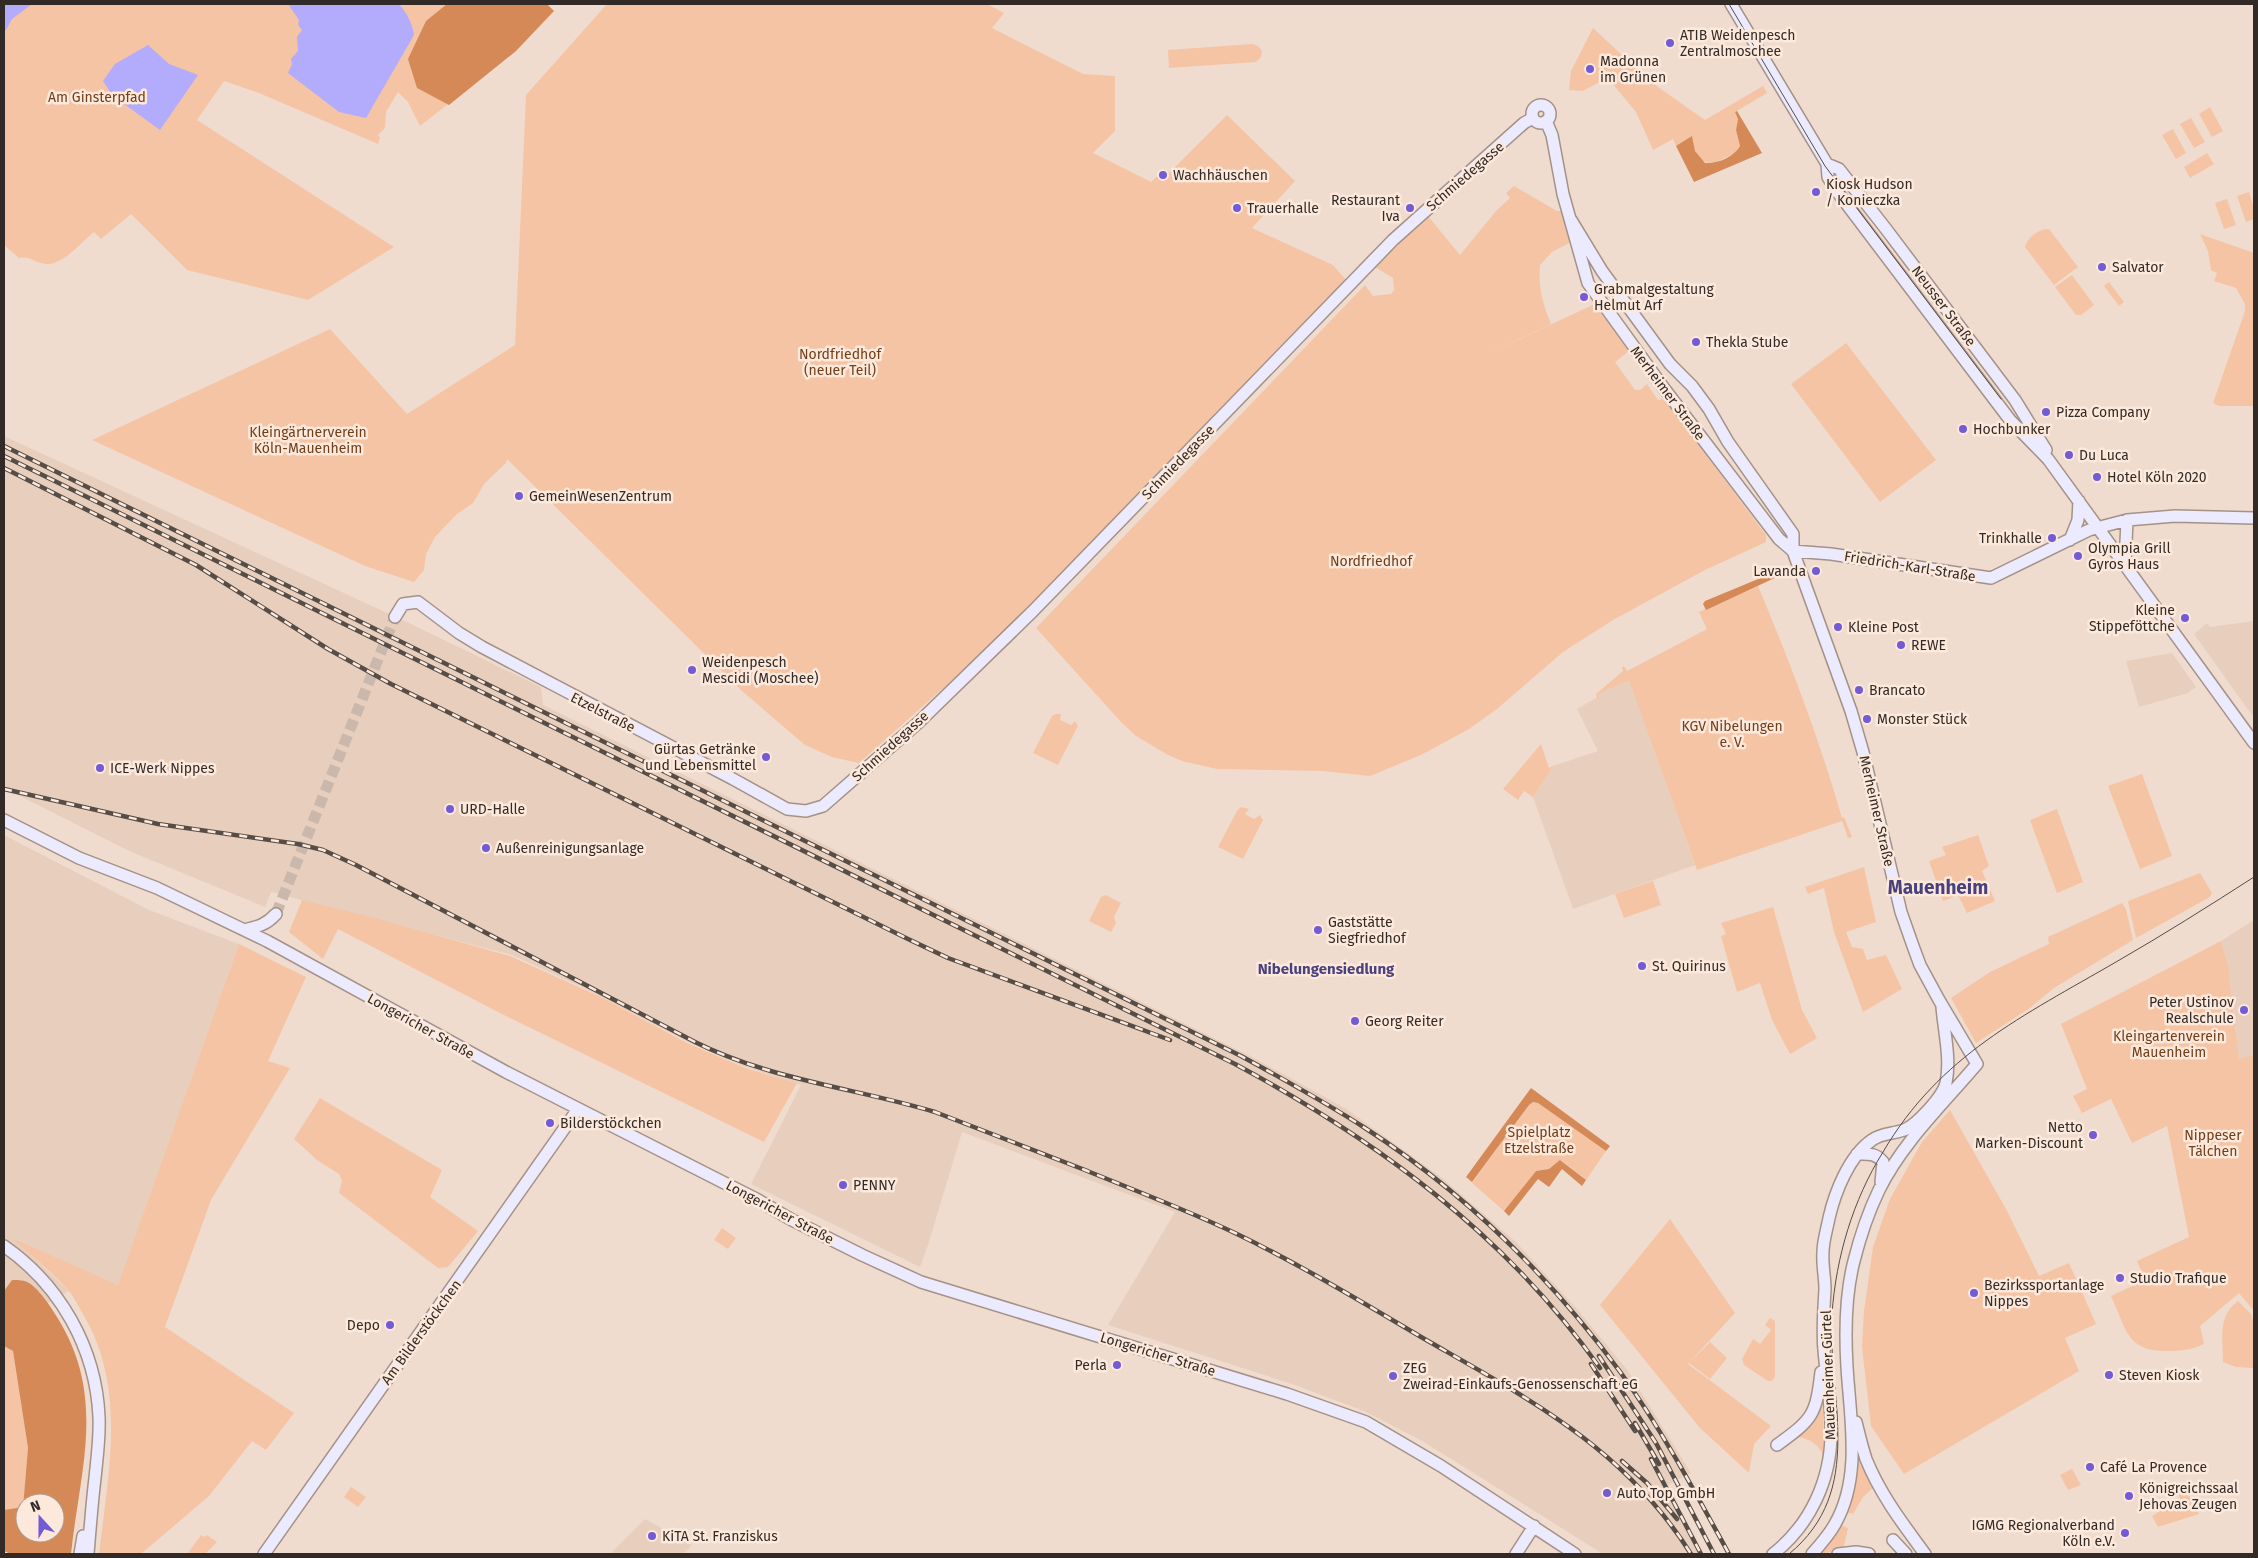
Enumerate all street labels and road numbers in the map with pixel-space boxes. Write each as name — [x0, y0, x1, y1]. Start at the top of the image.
street label: Schmiedegasse — [1423, 138, 1508, 215]
street label: Neusser Straße — [1908, 263, 1979, 350]
street label: Merheimer Straße — [1627, 343, 1709, 444]
street label: Schmiedegasse — [1138, 421, 1218, 503]
street label: Friedrich-Karl-Straße — [1843, 548, 1977, 585]
street label: Etzelstraße — [568, 689, 638, 736]
street label: Schmiedegasse — [849, 708, 932, 785]
street label: Merheimer Straße — [1855, 754, 1898, 868]
street label: Longericher Straße — [364, 990, 477, 1063]
street label: Longericher Straße — [723, 1177, 837, 1248]
street label: Am Bilderstöckchen — [378, 1277, 465, 1388]
street label: Mauenheimer Gürtel — [1818, 1310, 1839, 1440]
street label: Longericher Straße — [1098, 1329, 1218, 1380]

